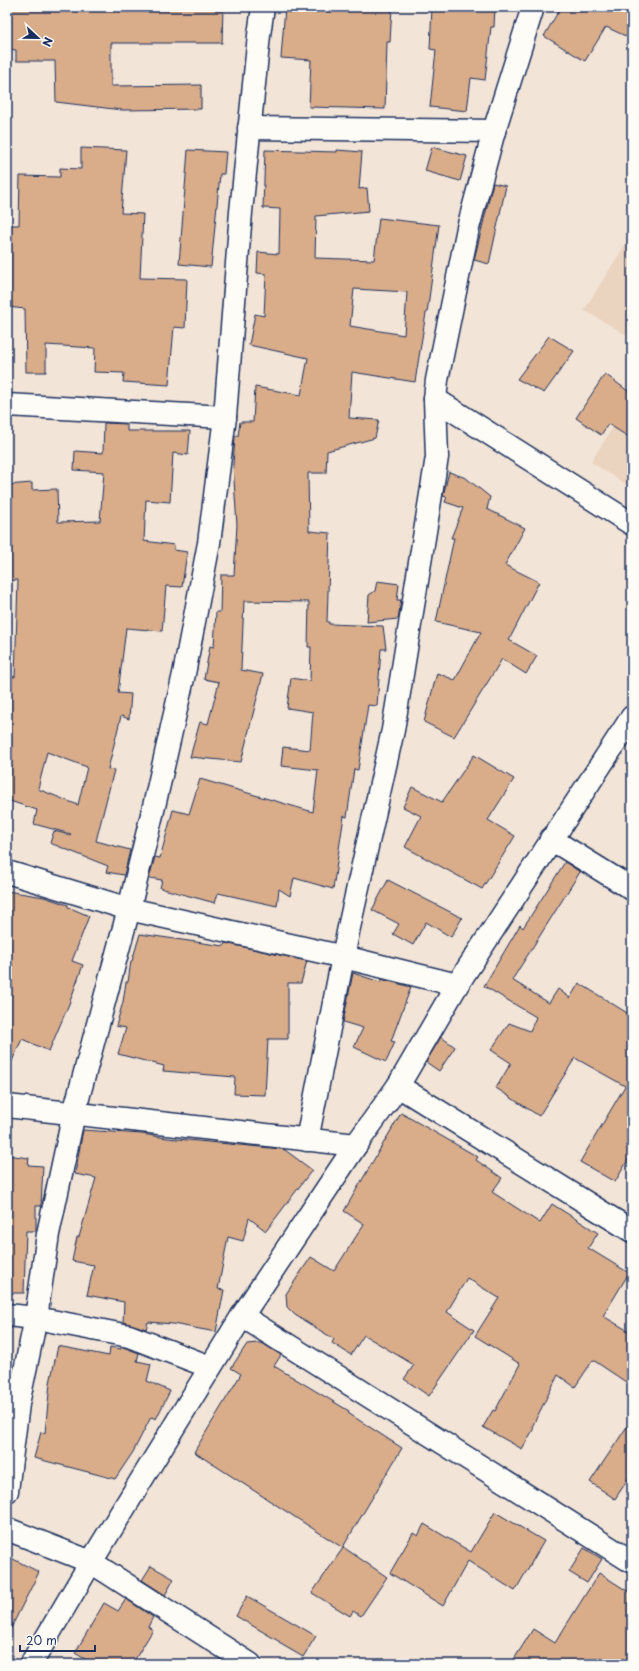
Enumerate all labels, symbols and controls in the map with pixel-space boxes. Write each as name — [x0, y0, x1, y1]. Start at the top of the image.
north arrow — [18, 18, 58, 58]
text: N — [38, 35, 57, 49]
scale bar — [20, 1627, 95, 1653]
text: 20 m — [26, 1631, 57, 1649]

